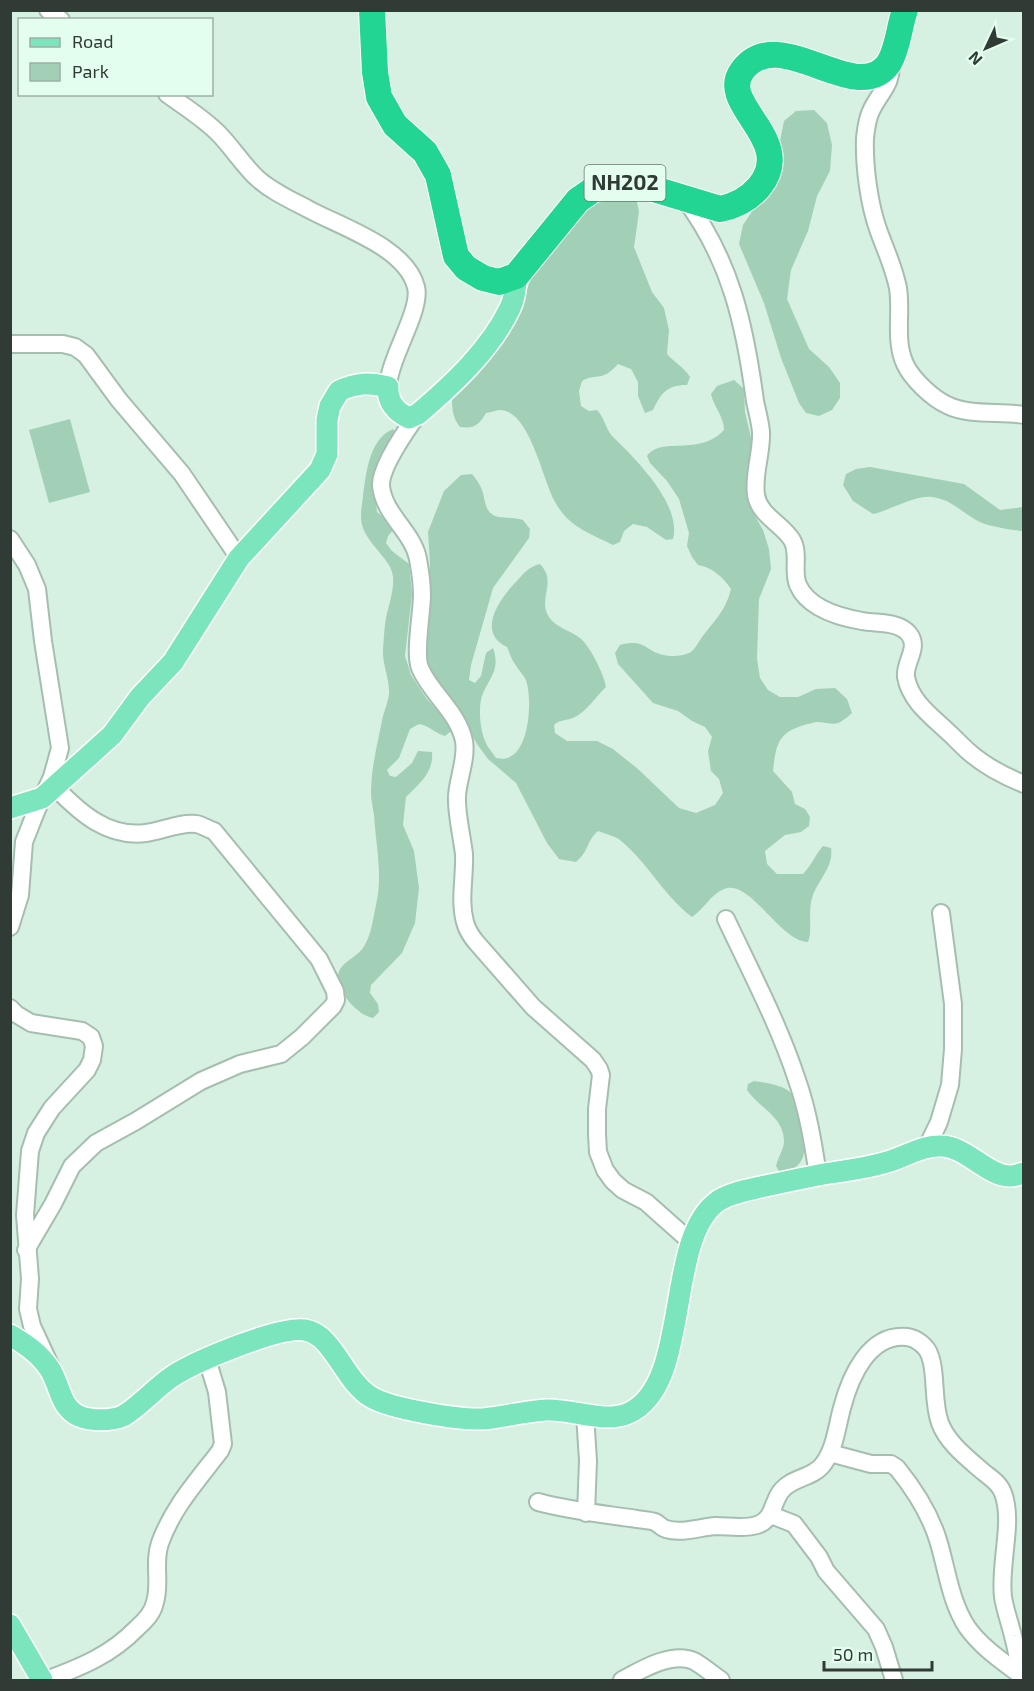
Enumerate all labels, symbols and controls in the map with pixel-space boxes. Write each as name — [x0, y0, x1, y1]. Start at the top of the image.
legend — [18, 18, 213, 96]
north arrow — [956, 18, 1016, 78]
text: Road — [72, 30, 113, 52]
text: N — [964, 48, 986, 70]
text: Park — [72, 60, 109, 82]
road number: NH202 — [584, 165, 666, 201]
scale bar — [824, 1634, 932, 1672]
text: 50 m — [833, 1643, 873, 1665]

